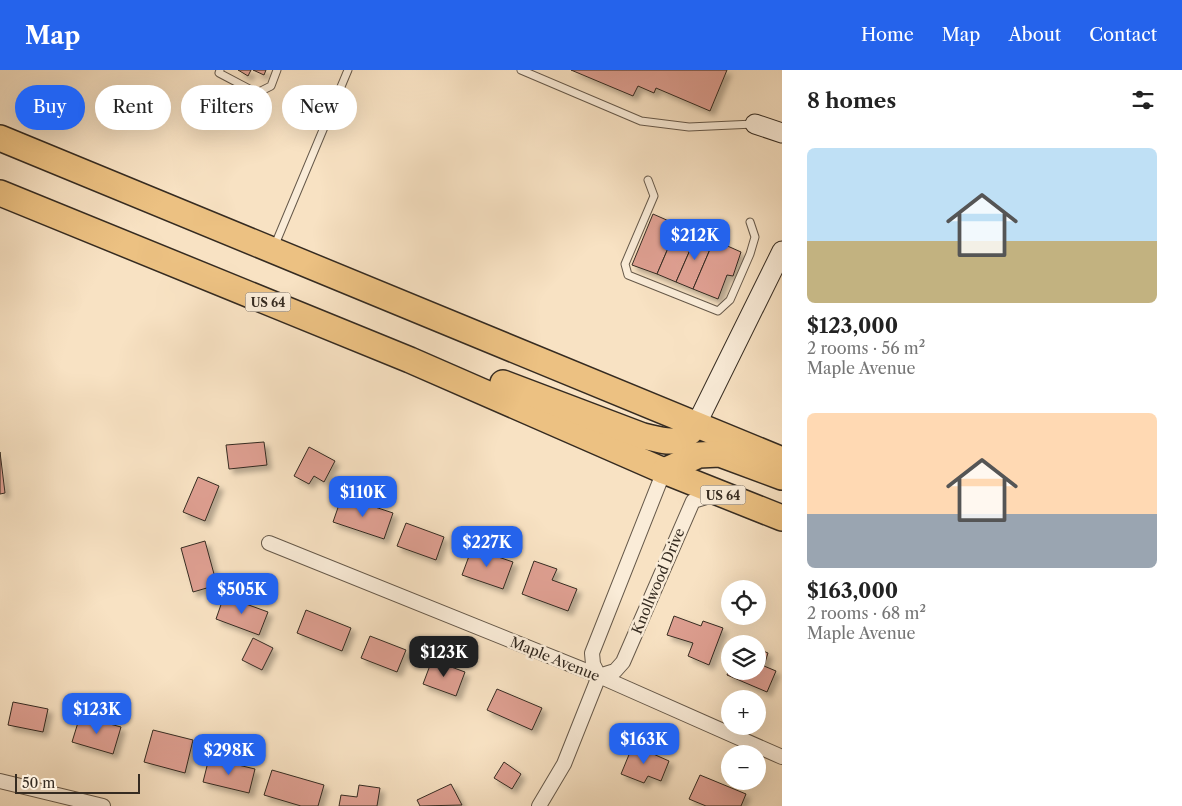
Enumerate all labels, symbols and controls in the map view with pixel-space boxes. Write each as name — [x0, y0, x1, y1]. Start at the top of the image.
text: Map — [25, 21, 80, 50]
text: Home — [861, 24, 914, 46]
text: Map — [942, 24, 980, 46]
text: About — [1008, 24, 1061, 46]
text: Contact — [1089, 24, 1157, 46]
chip: Buy — [15, 85, 85, 130]
chip: Rent — [95, 85, 171, 130]
chip: Filters — [181, 85, 272, 130]
chip: New — [282, 85, 357, 130]
icon: filters — [1129, 86, 1157, 114]
text: 8 homes — [807, 88, 896, 113]
icon: home — [937, 180, 1027, 270]
pin: $212K — [660, 218, 730, 261]
text: $212K — [671, 225, 719, 245]
road number: US 64 — [246, 292, 290, 312]
text: $123,000 — [807, 313, 898, 338]
text: 2 rooms · 56 m² — [807, 338, 925, 358]
text: Maple Avenue — [807, 358, 916, 378]
icon: home — [937, 445, 1027, 535]
pin: $110K — [328, 476, 398, 518]
text: $110K — [340, 482, 386, 502]
road number: US 64 — [700, 486, 746, 504]
street label: Knollwood Drive — [628, 525, 689, 637]
pin: $227K — [452, 526, 522, 568]
text: $227K — [463, 532, 511, 552]
pin: $505K — [207, 572, 277, 615]
text: $163,000 — [807, 578, 898, 603]
text: $505K — [217, 579, 267, 599]
map controls — [721, 580, 766, 790]
button: locate — [721, 580, 766, 625]
text: 2 rooms · 68 m² — [807, 603, 926, 623]
text: Maple Avenue — [807, 623, 916, 643]
street label: Maple Avenue — [508, 633, 603, 685]
button: layers — [721, 635, 766, 680]
pin: $123K — [409, 636, 479, 678]
text: $123K — [420, 642, 468, 662]
button: + — [721, 690, 766, 735]
pin: $123K — [62, 692, 132, 735]
text: $123K — [73, 699, 121, 719]
pin: $163K — [609, 722, 679, 765]
text: $163K — [620, 729, 668, 749]
pin: $298K — [194, 734, 264, 776]
text: $298K — [204, 740, 254, 760]
button: − — [721, 745, 766, 790]
scale bar — [15, 771, 140, 794]
text: 50 m — [22, 774, 55, 792]

